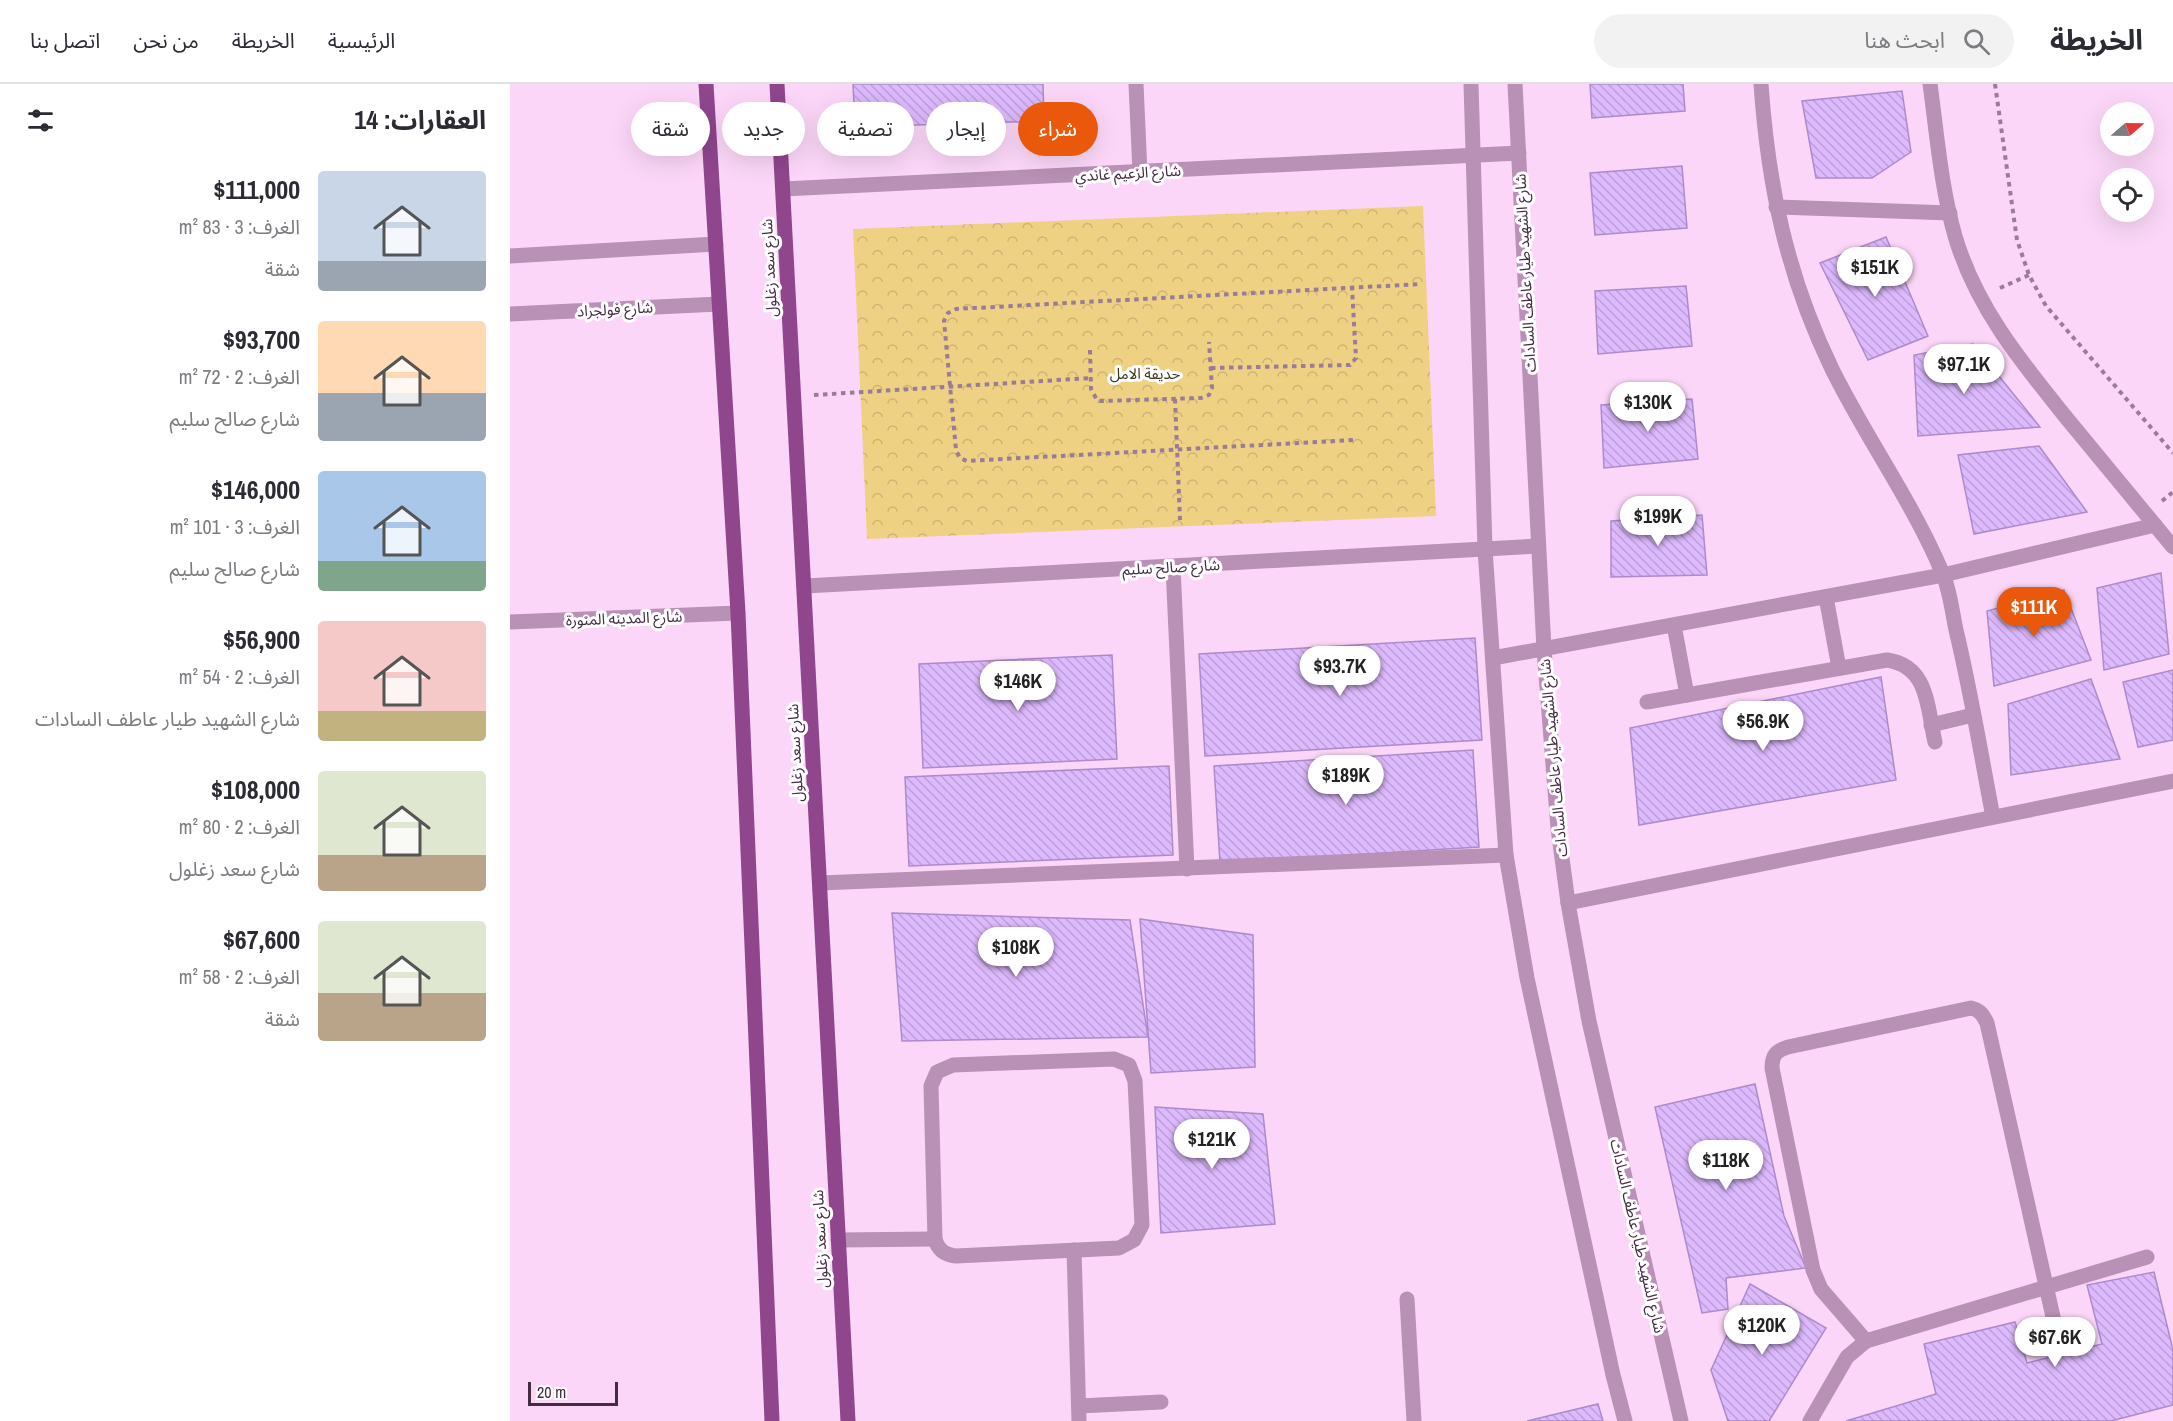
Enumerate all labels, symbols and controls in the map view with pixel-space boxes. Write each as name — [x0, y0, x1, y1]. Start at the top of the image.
search box — [1594, 14, 2014, 68]
text: الخريطة — [2050, 21, 2143, 59]
text: ابحث هنا — [1864, 25, 1945, 55]
icon: search — [1960, 25, 1993, 58]
text: اتصل بنا — [30, 26, 100, 55]
text: من نحن — [133, 26, 199, 55]
text: الخريطة — [232, 26, 295, 55]
text: الرئيسية — [328, 26, 395, 55]
text: العقارات: 14 — [354, 102, 486, 137]
chip: شقة — [631, 102, 710, 156]
chip: جديد — [722, 102, 805, 156]
chip: تصفية — [817, 102, 914, 156]
chip: إيجار — [926, 102, 1006, 156]
chip: شراء — [1018, 102, 1098, 156]
north arrow — [2100, 102, 2154, 156]
map controls — [2100, 102, 2154, 222]
icon: filters — [24, 104, 57, 137]
street label: شارع الزعيم غاندي — [1075, 160, 1182, 188]
button: locate — [2100, 168, 2154, 222]
text: $111,000 — [213, 172, 300, 207]
street label: شارع الشهيد طيار عاطف السادات — [1509, 173, 1543, 373]
icon: home — [366, 195, 438, 267]
text: الغرف: 3 · 83 m² — [179, 213, 300, 240]
street label: شارع سعد زغلول — [756, 218, 784, 318]
pin: $151K — [1833, 247, 1917, 298]
text: $151K — [1851, 253, 1899, 280]
text: شقة — [265, 255, 300, 282]
street label: شارع فولجراد — [576, 297, 654, 323]
text: $93,700 — [223, 322, 300, 357]
pin: $97.1K — [1915, 344, 2013, 395]
icon: home — [366, 345, 438, 417]
text: $97.1K — [1938, 350, 1990, 377]
text: الغرف: 2 · 72 m² — [179, 363, 300, 390]
park label: حديقة الامل — [1110, 363, 1180, 384]
pin: $130K — [1606, 382, 1690, 433]
text: $130K — [1624, 388, 1672, 415]
text: شارع صالح سليم — [169, 405, 300, 432]
text: $146,000 — [211, 472, 300, 507]
icon: home — [366, 495, 438, 567]
pin: $199K — [1616, 496, 1700, 547]
text: $199K — [1634, 502, 1682, 529]
text: الغرف: 3 · 101 m² — [170, 513, 300, 540]
street label: شارع صالح سليم — [1122, 554, 1221, 582]
text: شارع صالح سليم — [169, 555, 300, 582]
pin: $111K — [1992, 587, 2076, 638]
text: $111K — [2011, 593, 2057, 620]
street label: شارع المدينه المنورة — [565, 605, 683, 633]
text: $56,900 — [223, 622, 300, 657]
icon: home — [366, 645, 438, 717]
pin: $93.7K — [1291, 646, 1389, 697]
text: $93.7K — [1314, 652, 1366, 679]
street label: شارع الشهيد طيار عاطف السادات — [1534, 658, 1574, 858]
pin: $146K — [976, 661, 1060, 712]
text: الغرف: 2 · 54 m² — [179, 663, 300, 690]
text: $146K — [994, 667, 1042, 694]
pin: $56.9K — [1714, 701, 1812, 752]
street label: شارع سعد زغلول — [782, 703, 810, 803]
text: شارع الشهيد طيار عاطف السادات — [35, 705, 300, 732]
text: $56.9K — [1737, 707, 1789, 734]
pin: $189K — [1304, 755, 1388, 806]
text: $189K — [1322, 761, 1370, 788]
text: $108,000 — [211, 772, 300, 807]
icon: home — [366, 795, 438, 867]
text: الغرف: 2 · 80 m² — [179, 813, 300, 840]
text: شارع سعد زغلول — [169, 855, 300, 882]
text: $67,600 — [223, 922, 300, 957]
pin: $108K — [974, 927, 1058, 978]
text: $108K — [992, 933, 1040, 960]
icon: home — [366, 945, 438, 1017]
text: الغرف: 2 · 58 m² — [179, 963, 300, 990]
text: شقة — [265, 1005, 300, 1032]
pin: $121K — [1170, 1119, 1254, 1170]
text: $121K — [1188, 1125, 1236, 1152]
street label: شارع الشهيد طيار عاطف السادات — [1603, 1137, 1671, 1336]
pin: $118K — [1684, 1140, 1768, 1191]
text: $118K — [1702, 1146, 1750, 1173]
street label: شارع سعد زغلول — [807, 1189, 835, 1289]
pin: $120K — [1720, 1305, 1804, 1356]
text: $120K — [1738, 1311, 1786, 1338]
pin: $67.6K — [2006, 1317, 2104, 1368]
text: $67.6K — [2029, 1323, 2081, 1350]
scale bar — [528, 1379, 618, 1406]
text: 20 m — [537, 1381, 566, 1403]

